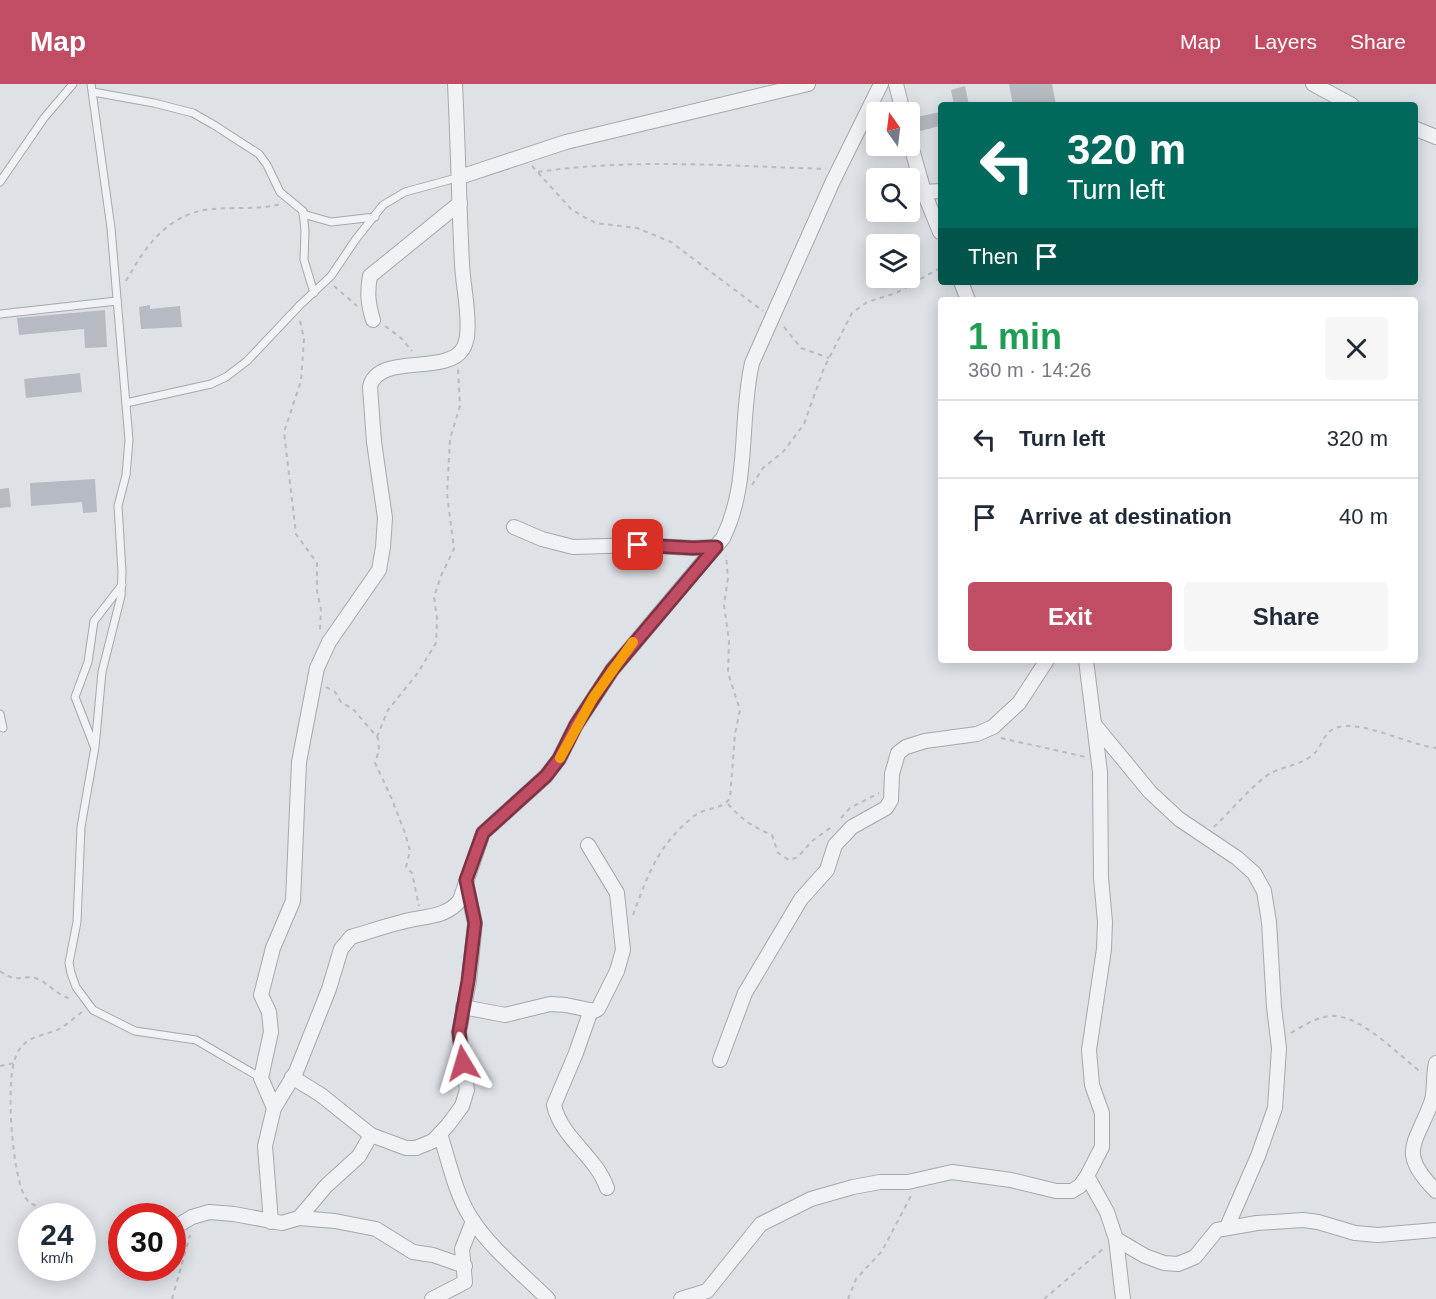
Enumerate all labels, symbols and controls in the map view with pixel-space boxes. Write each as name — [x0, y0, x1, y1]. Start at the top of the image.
text: Map — [30, 26, 86, 57]
text: Map — [1180, 30, 1221, 53]
text: Layers — [1254, 30, 1317, 53]
text: Share — [1350, 30, 1406, 53]
north arrow — [866, 102, 920, 156]
map controls — [866, 102, 920, 288]
icon: left — [968, 126, 1046, 204]
text: 320 m — [1067, 126, 1186, 173]
button: search — [866, 168, 920, 222]
text: Turn left — [1067, 175, 1165, 205]
button: layers — [866, 234, 920, 288]
icon: arrive — [1030, 240, 1063, 273]
text: Then — [968, 244, 1018, 269]
text: 1 min — [968, 316, 1062, 357]
button: close — [1325, 317, 1388, 380]
text: 360 m · 14:26 — [968, 359, 1091, 381]
icon: left — [968, 423, 1001, 456]
text: Turn left — [1019, 426, 1105, 451]
text: 320 m — [1327, 426, 1388, 451]
icon: arrive — [968, 501, 1001, 534]
text: Arrive at destination — [1019, 504, 1232, 529]
text: 40 m — [1339, 504, 1388, 529]
pin — [612, 519, 663, 570]
icon: arrive — [621, 528, 654, 561]
button: Exit — [968, 582, 1172, 651]
button: Share — [1184, 582, 1388, 651]
position arrow — [431, 1031, 495, 1095]
speed limit sign: 30 — [108, 1203, 186, 1281]
text: 24 — [40, 1218, 74, 1251]
text: km/h — [41, 1249, 73, 1266]

